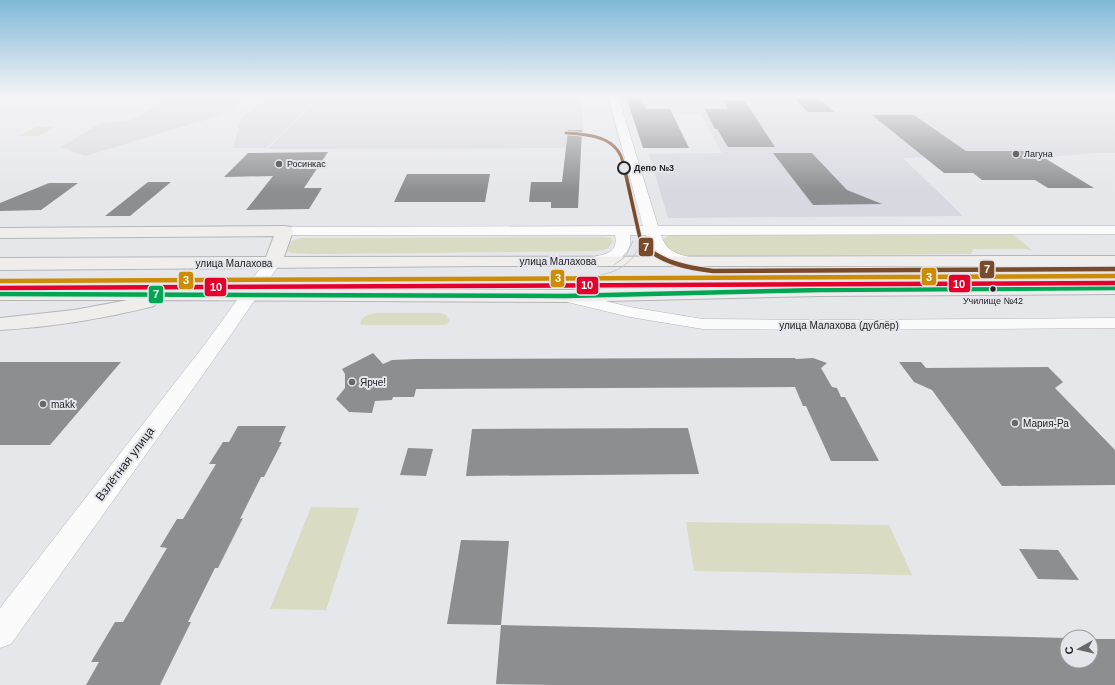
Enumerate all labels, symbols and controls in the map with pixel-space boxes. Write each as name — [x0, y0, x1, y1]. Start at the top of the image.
marker: Лагуна — [1011, 149, 1021, 159]
place label: Лагуна — [1024, 149, 1053, 159]
marker: Росинкас — [274, 159, 284, 169]
place label: Росинкас — [287, 159, 326, 169]
marker: Депо №3 — [617, 161, 631, 175]
place label: Депо №3 — [634, 163, 674, 173]
line badge: 7 — [638, 237, 654, 257]
text: 7 — [643, 241, 649, 253]
street label: улица Малахова — [520, 256, 597, 267]
street label: улица Малахова — [196, 258, 273, 269]
line badge: 7 — [979, 260, 995, 279]
text: 7 — [984, 263, 990, 275]
line badge: 3 — [921, 267, 937, 286]
line badge: 3 — [550, 269, 565, 288]
line badge: 3 — [178, 271, 194, 290]
text: 3 — [926, 271, 932, 283]
text: 3 — [555, 272, 561, 284]
text: 3 — [183, 274, 189, 286]
line badge: 10 — [948, 274, 971, 293]
line badge: 10 — [576, 276, 599, 295]
line badge: 10 — [204, 277, 227, 297]
text: 10 — [953, 278, 965, 290]
text: 10 — [581, 279, 593, 291]
text: 10 — [210, 281, 222, 293]
marker: Училище №42 — [988, 284, 998, 294]
line badge: 7 — [148, 285, 164, 304]
text: 7 — [153, 288, 159, 300]
place label: Училище №42 — [963, 296, 1023, 306]
street label: улица Малахова (дублёр) — [779, 320, 899, 331]
marker: Ярче! — [347, 377, 357, 387]
place label: Ярче! — [360, 377, 386, 388]
marker: makk — [38, 399, 48, 409]
place label: makk — [51, 399, 76, 410]
marker: Мария-Ра — [1010, 418, 1020, 428]
place label: Мария-Ра — [1023, 418, 1069, 429]
street label: Взлётная улица — [93, 424, 157, 504]
north arrow — [1059, 629, 1099, 669]
text: С — [1063, 646, 1076, 655]

